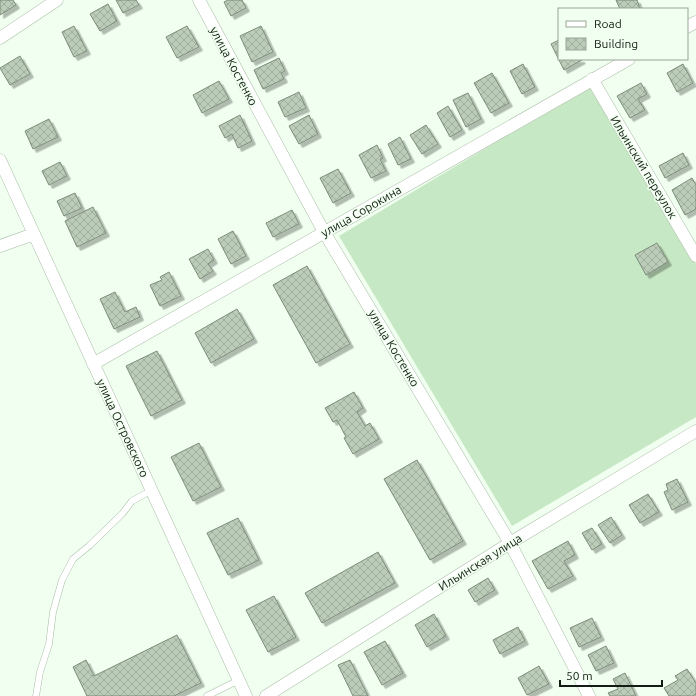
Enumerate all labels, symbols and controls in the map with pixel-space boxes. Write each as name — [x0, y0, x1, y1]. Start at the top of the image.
legend — [558, 8, 688, 60]
text: Road — [594, 17, 622, 30]
street label: улица Костенко — [208, 24, 260, 108]
text: Building — [594, 37, 638, 50]
street label: Ильинский переулок — [608, 113, 680, 221]
street label: улица Сорокина — [319, 183, 403, 239]
street label: улица Костенко — [366, 307, 422, 389]
street label: улица Островского — [94, 377, 152, 479]
street label: Ильинская улица — [436, 531, 524, 593]
scale bar — [560, 662, 662, 688]
text: 50 m — [566, 669, 593, 682]

